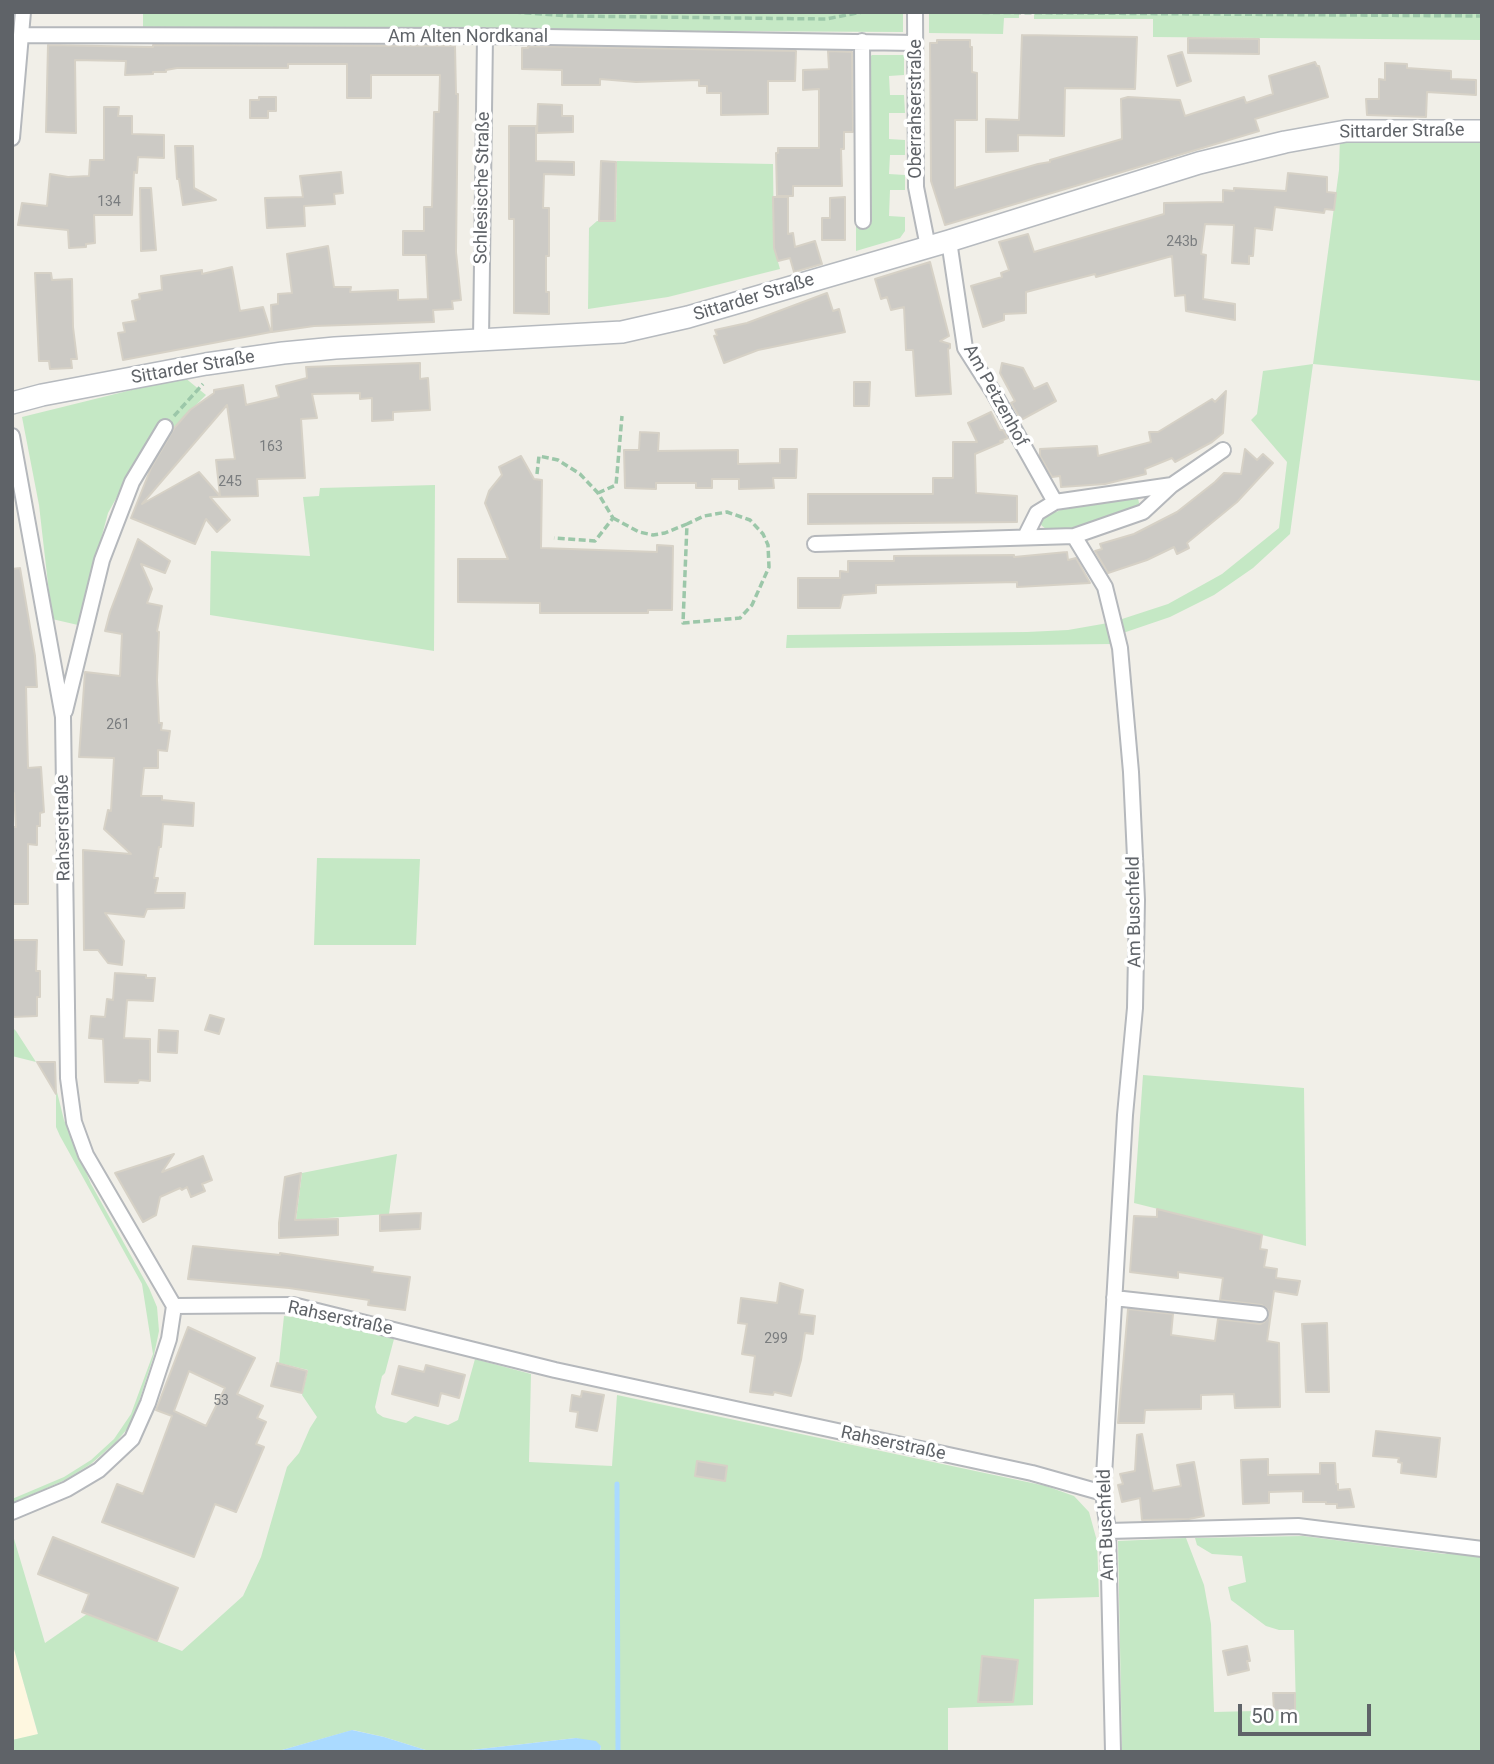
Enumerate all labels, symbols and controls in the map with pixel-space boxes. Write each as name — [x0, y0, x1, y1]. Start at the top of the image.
street label: Am Alten Nordkanal — [388, 26, 548, 48]
street label: Oberrahserstraße — [905, 39, 927, 179]
street label: Schlesische Straße — [471, 112, 495, 264]
street label: Sittarder Straße — [1339, 120, 1465, 144]
house number: 134 — [97, 194, 121, 210]
house number: 243b — [1166, 234, 1198, 250]
street label: Sittarder Straße — [691, 269, 817, 327]
street label: Am Petzenhof — [958, 341, 1032, 451]
street label: Sittarder Straße — [129, 346, 257, 390]
house number: 163 — [259, 439, 283, 455]
house number: 245 — [218, 474, 242, 490]
house number: 261 — [106, 717, 130, 733]
street label: Rahserstraße — [52, 774, 76, 882]
street label: Am Buschfeld — [1123, 856, 1147, 968]
street label: Rahserstraße — [286, 1297, 394, 1341]
house number: 299 — [764, 1331, 788, 1347]
house number: 53 — [213, 1393, 229, 1409]
street label: Rahserstraße — [839, 1422, 947, 1466]
street label: Am Buschfeld — [1094, 1469, 1120, 1581]
scale bar — [1242, 1690, 1375, 1734]
text: 50 m — [1251, 1704, 1298, 1728]

